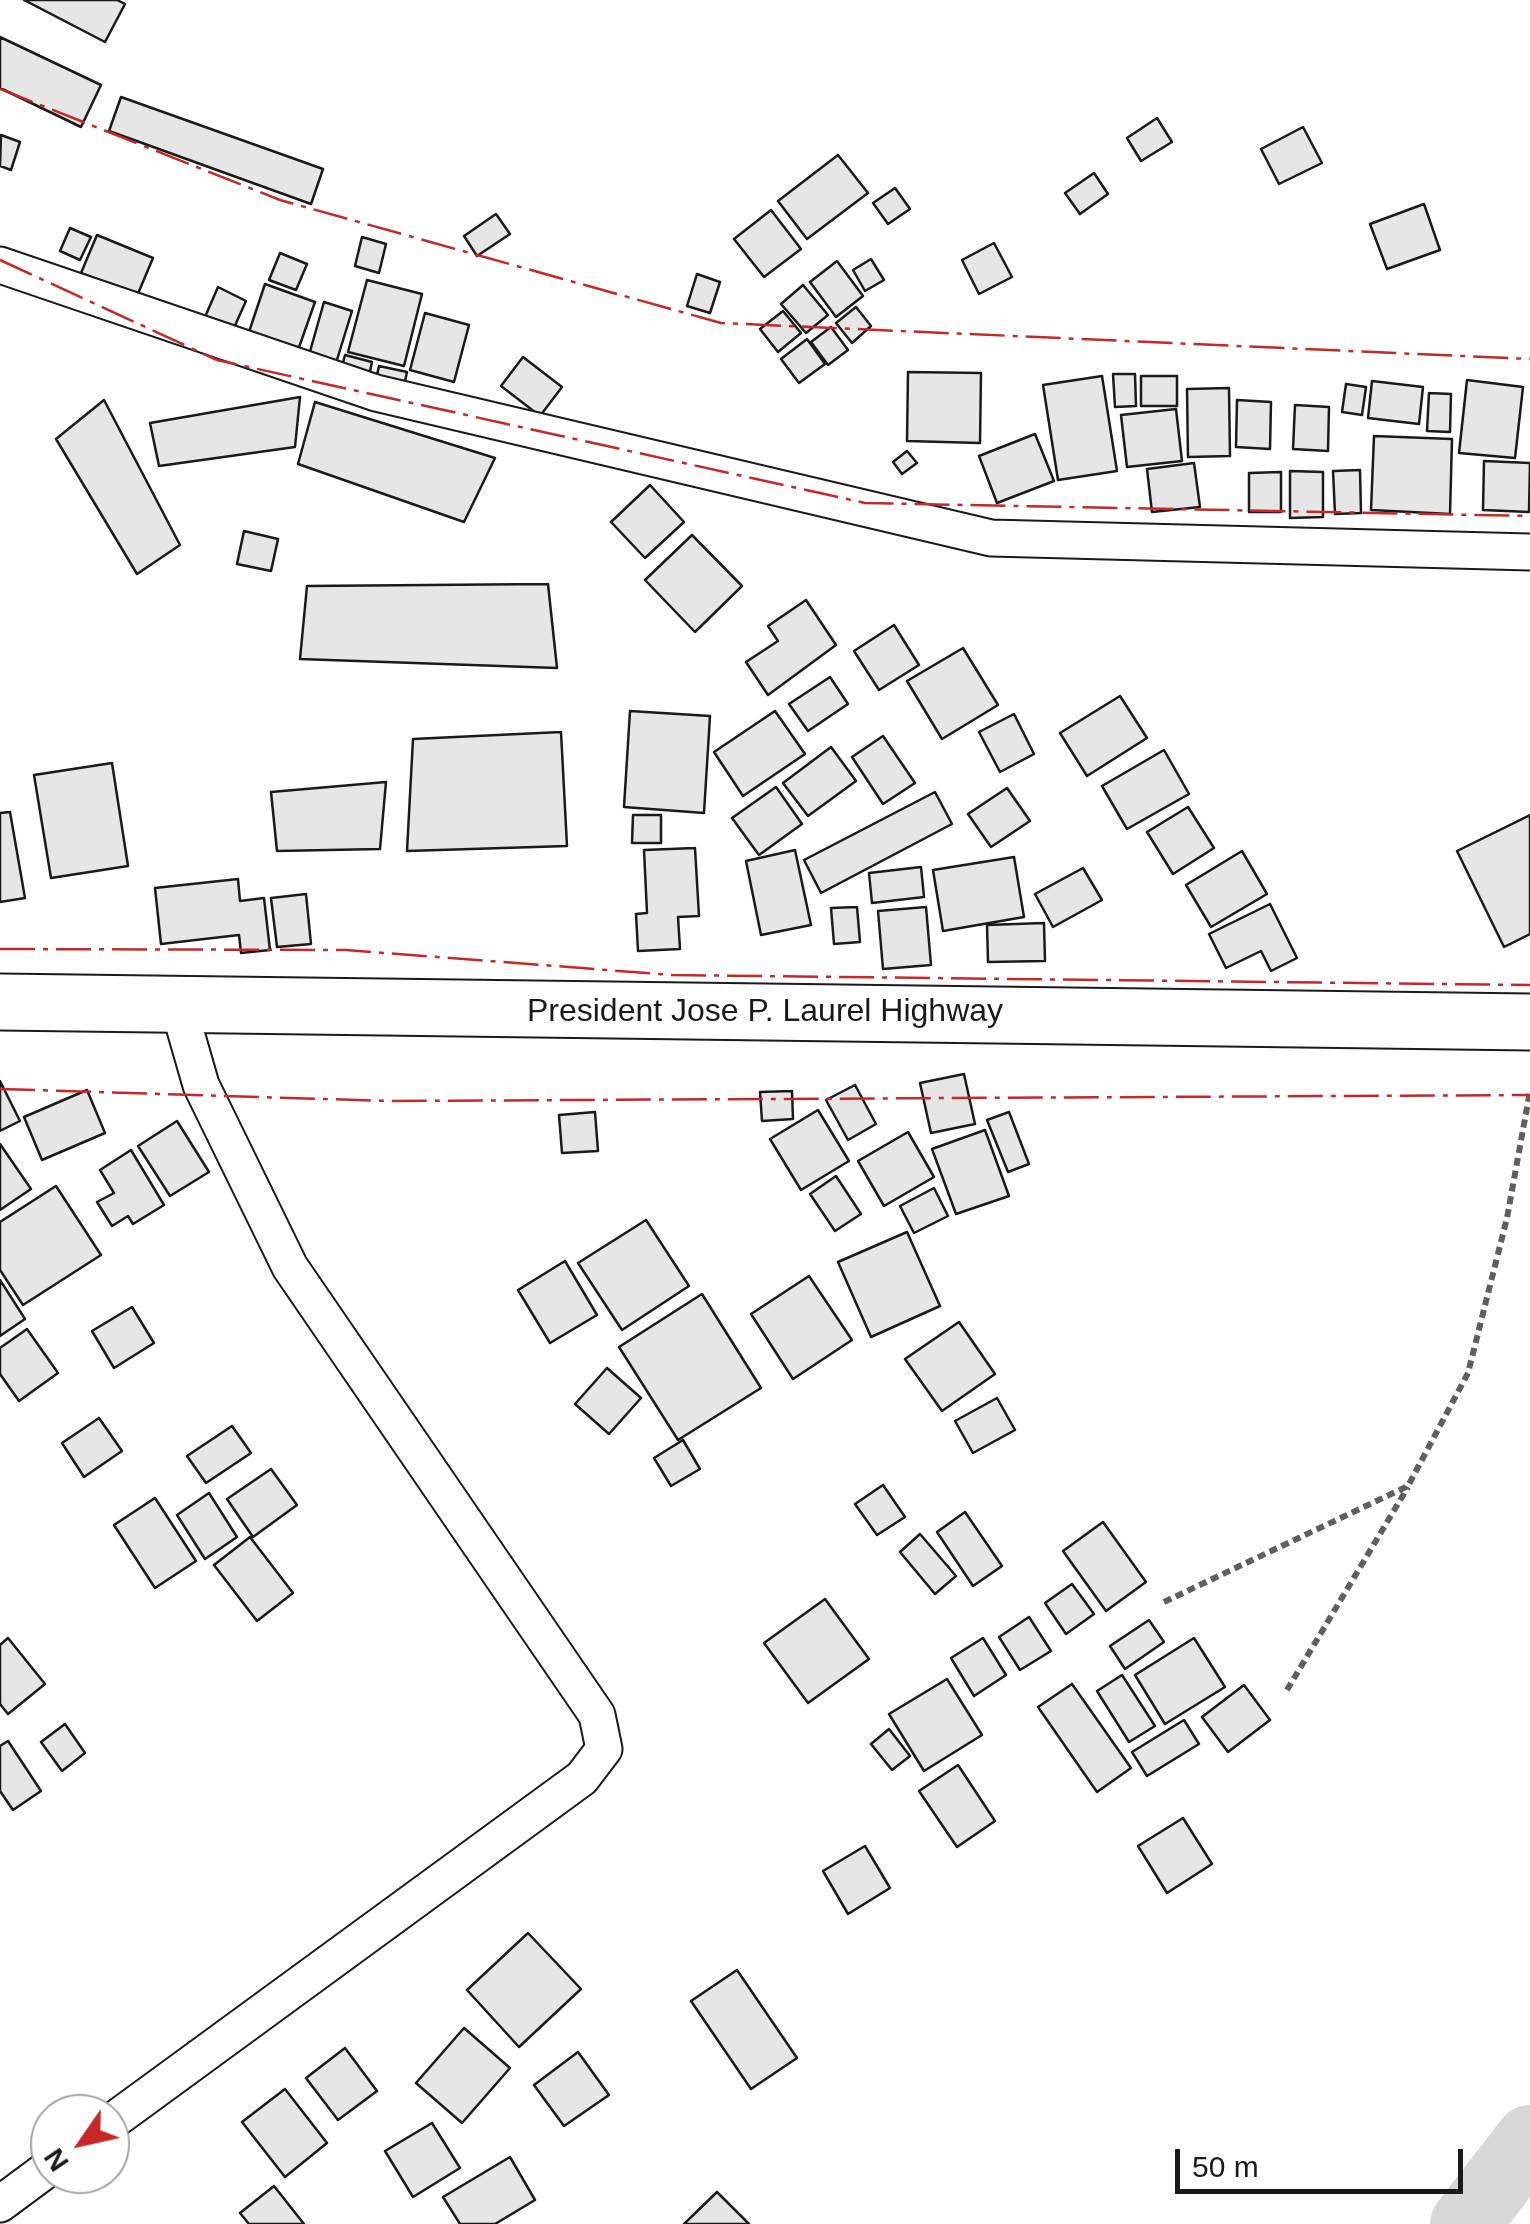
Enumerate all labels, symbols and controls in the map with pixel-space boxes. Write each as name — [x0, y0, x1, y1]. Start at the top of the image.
street label: President Jose P. Laurel Highway — [527, 993, 1003, 1031]
north arrow — [30, 2094, 130, 2194]
scale bar — [1180, 2129, 1468, 2191]
text: N — [38, 2143, 75, 2177]
text: 50 m — [1192, 2150, 1259, 2183]

